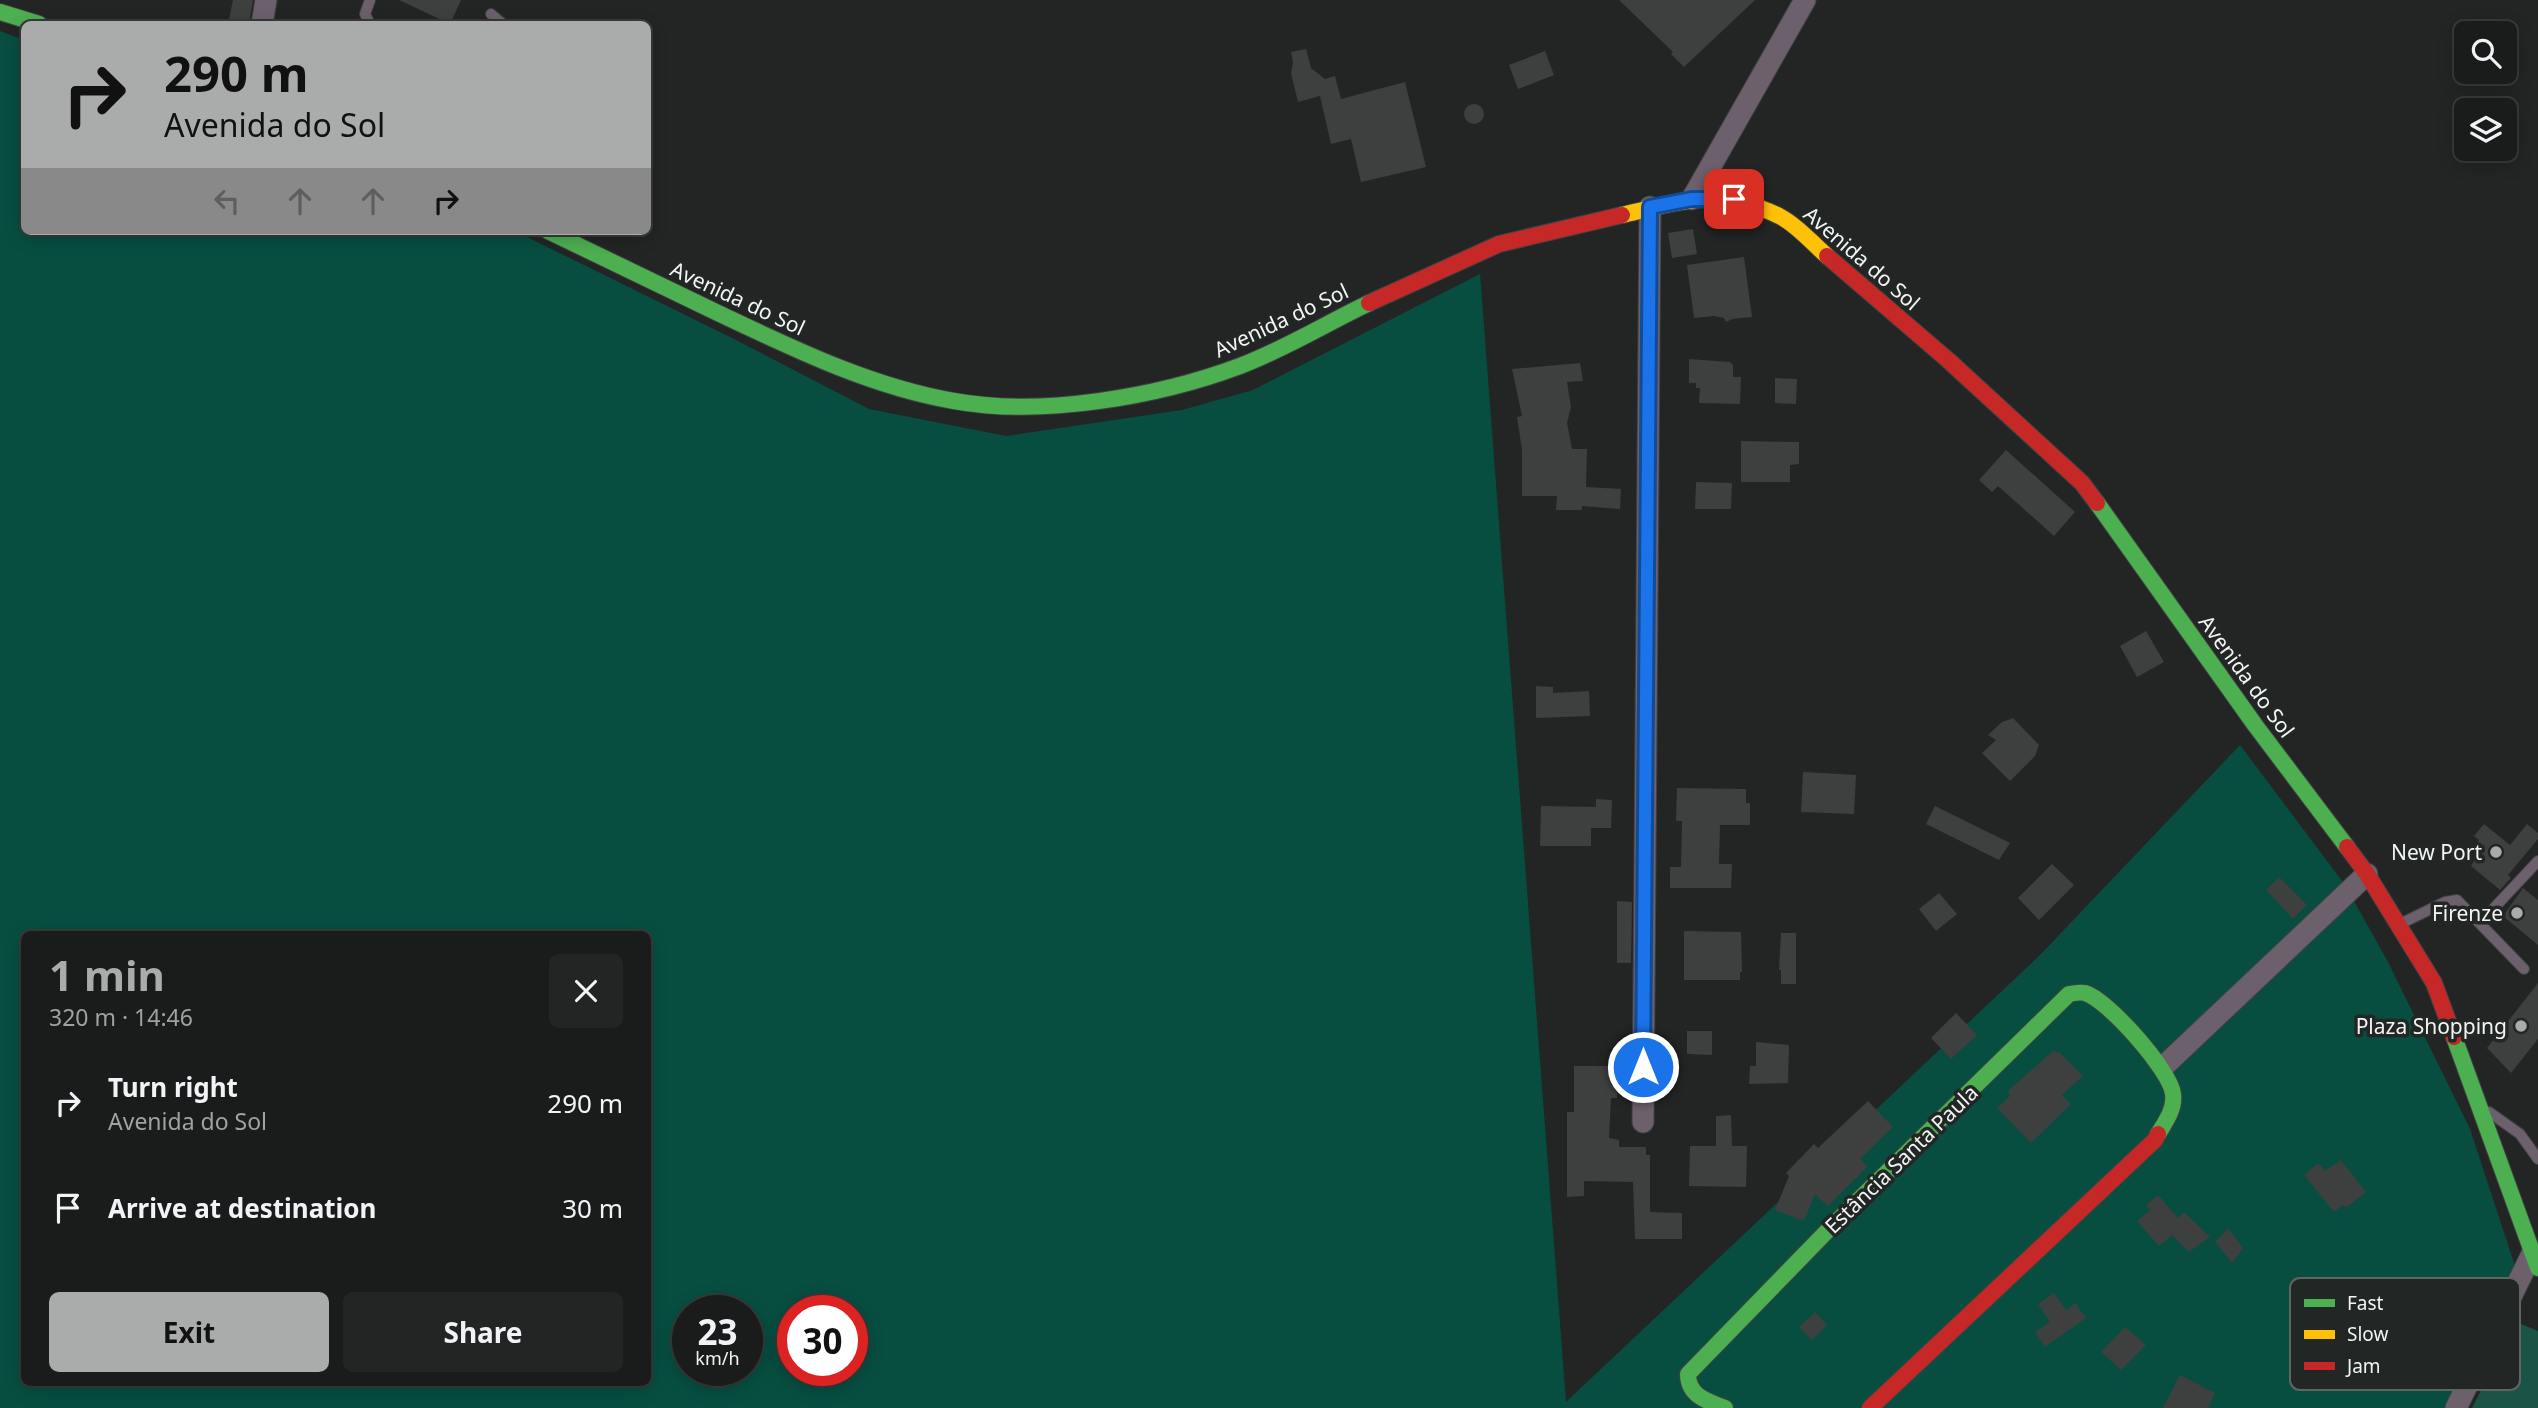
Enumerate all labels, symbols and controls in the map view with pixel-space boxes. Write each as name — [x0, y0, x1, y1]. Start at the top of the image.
map controls — [2454, 21, 2517, 161]
button: search — [2454, 21, 2517, 84]
text: 290 m — [164, 40, 309, 106]
icon: right — [49, 49, 140, 140]
button: layers — [2454, 98, 2517, 161]
text: Avenida do Sol — [164, 103, 385, 146]
pin — [1704, 169, 1764, 229]
icon: arrive — [1715, 180, 1753, 218]
icon: left — [208, 182, 246, 220]
icon: ahead — [281, 182, 319, 220]
icon: ahead — [354, 182, 392, 220]
icon: right — [427, 182, 465, 220]
street label: Avenida do Sol — [1798, 200, 1926, 316]
street label: Avenida do Sol — [666, 255, 810, 341]
street label: Avenida do Sol — [1209, 277, 1353, 363]
street label: Avenida do Sol — [2193, 609, 2301, 743]
place label: New Port — [2391, 838, 2482, 866]
marker: New Port — [2488, 844, 2504, 860]
place label: Firenze — [2432, 899, 2503, 927]
marker: Firenze — [2509, 905, 2525, 921]
text: 1 min — [49, 946, 165, 1003]
button: close — [549, 954, 623, 1028]
text: 320 m · 14:46 — [49, 1001, 193, 1033]
place label: Plaza Shopping — [2356, 1012, 2507, 1040]
marker: Plaza Shopping — [2513, 1018, 2529, 1034]
position arrow — [1606, 1030, 1680, 1104]
text: Turn right — [108, 1069, 238, 1105]
street label: Estância Santa Paula — [1818, 1079, 1984, 1239]
icon: right — [49, 1084, 87, 1122]
text: 290 m — [547, 1085, 623, 1121]
text: Avenida do Sol — [108, 1105, 267, 1137]
icon: arrive — [49, 1189, 87, 1227]
text: Arrive at destination — [108, 1190, 377, 1226]
text: 30 m — [562, 1190, 623, 1226]
legend — [2290, 1278, 2520, 1390]
text: Fast — [2347, 1290, 2384, 1316]
button: Exit — [49, 1292, 329, 1372]
button: Share — [343, 1292, 623, 1372]
speed limit sign: 30 — [777, 1295, 868, 1386]
text: 23 — [697, 1308, 738, 1355]
text: Slow — [2347, 1321, 2388, 1347]
text: km/h — [695, 1346, 740, 1370]
text: Jam — [2345, 1353, 2381, 1379]

